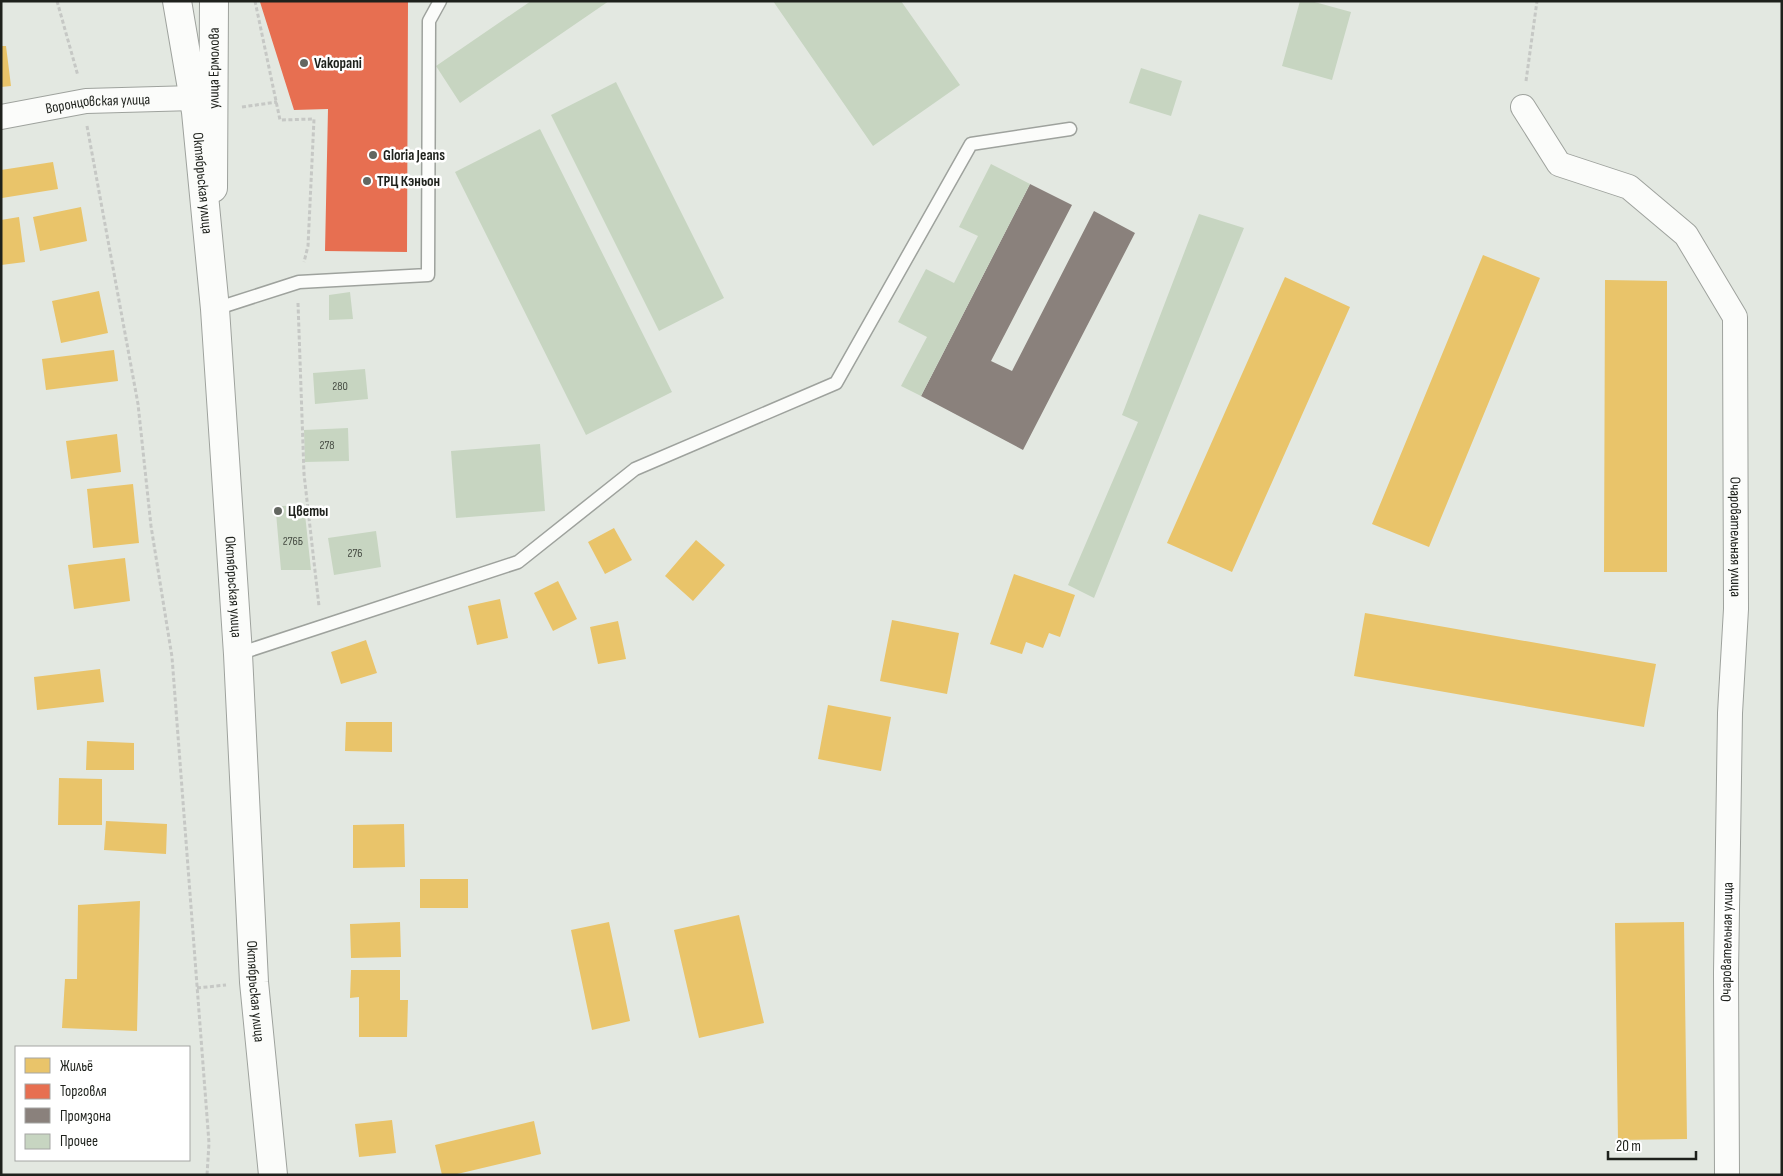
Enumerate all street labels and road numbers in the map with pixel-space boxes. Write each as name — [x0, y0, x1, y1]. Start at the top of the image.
street label: улица Ермолова — [204, 27, 223, 109]
street label: Воронцовская улица — [44, 90, 151, 118]
street label: Октябрьская улица — [189, 131, 217, 235]
street label: Очаровательная улица — [1726, 477, 1745, 597]
street label: Октябрьская улица — [221, 535, 246, 638]
street label: Очаровательная улица — [1716, 882, 1738, 1002]
street label: Октябрьская улица — [242, 940, 269, 1043]

